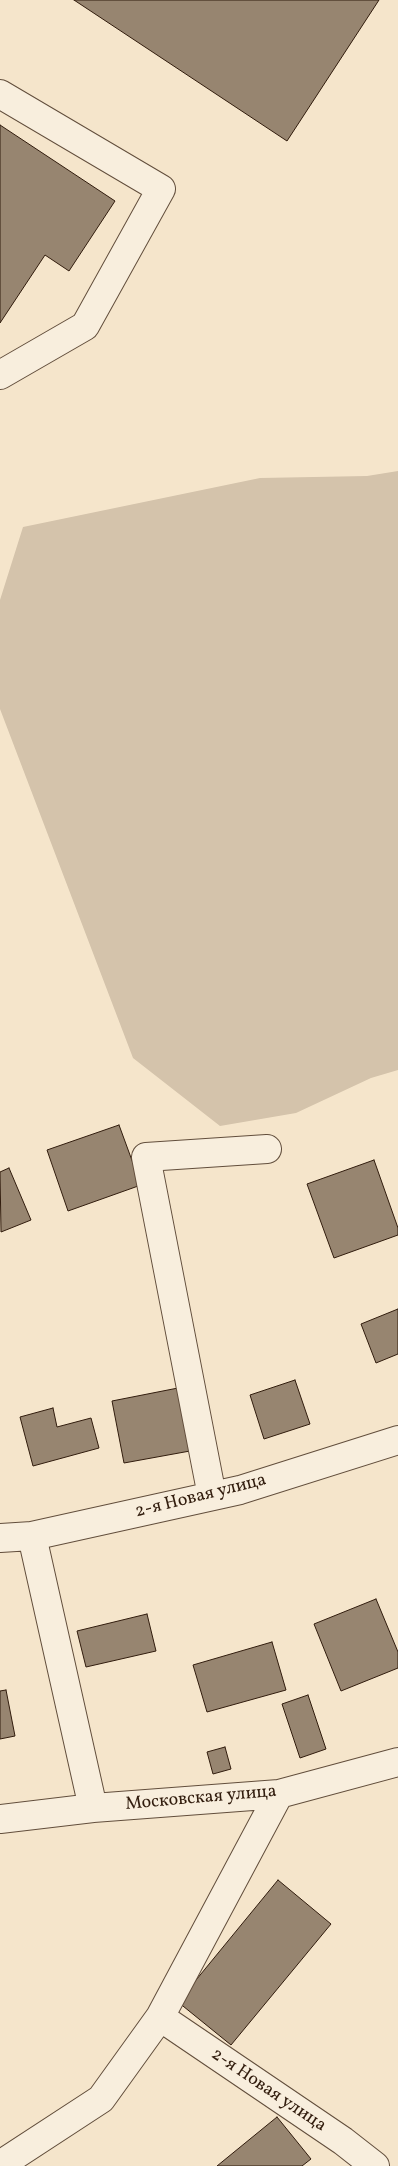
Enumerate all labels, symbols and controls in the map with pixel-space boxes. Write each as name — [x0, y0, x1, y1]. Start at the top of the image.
street label: 2-я Новая улица — [133, 1470, 269, 1524]
street label: Московская улица — [124, 1782, 278, 1816]
street label: 2-я Новая улица — [206, 2044, 330, 2138]

